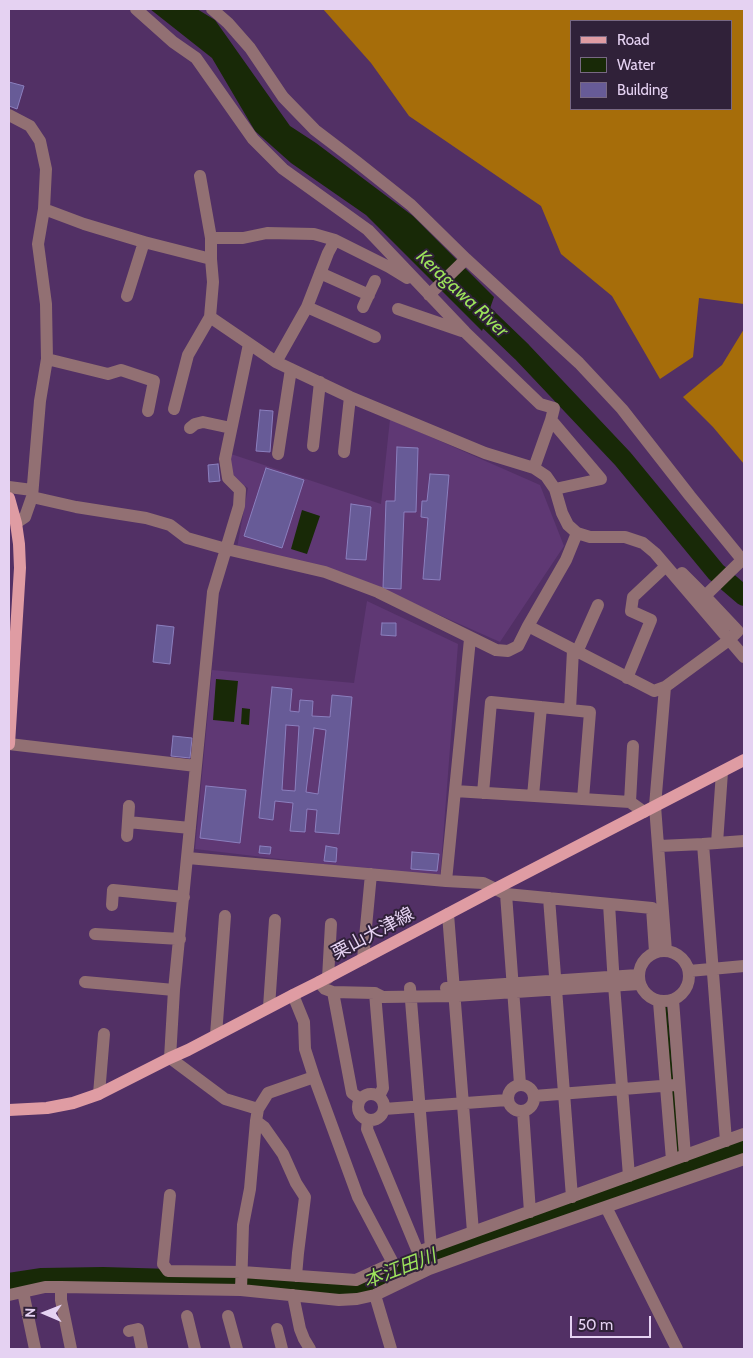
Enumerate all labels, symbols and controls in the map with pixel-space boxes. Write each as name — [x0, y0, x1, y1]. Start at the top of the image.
legend — [570, 20, 733, 110]
text: Road — [617, 31, 650, 49]
text: Water — [617, 56, 655, 74]
text: Building — [617, 81, 668, 99]
water label: Keragawa River — [411, 246, 513, 342]
street label: 栗山大津線 — [328, 903, 418, 965]
water label: 本江田川 — [360, 1245, 440, 1293]
north arrow — [20, 1288, 70, 1338]
scale bar — [573, 1306, 654, 1338]
text: N — [21, 1308, 39, 1318]
text: 50 m — [578, 1316, 613, 1334]

